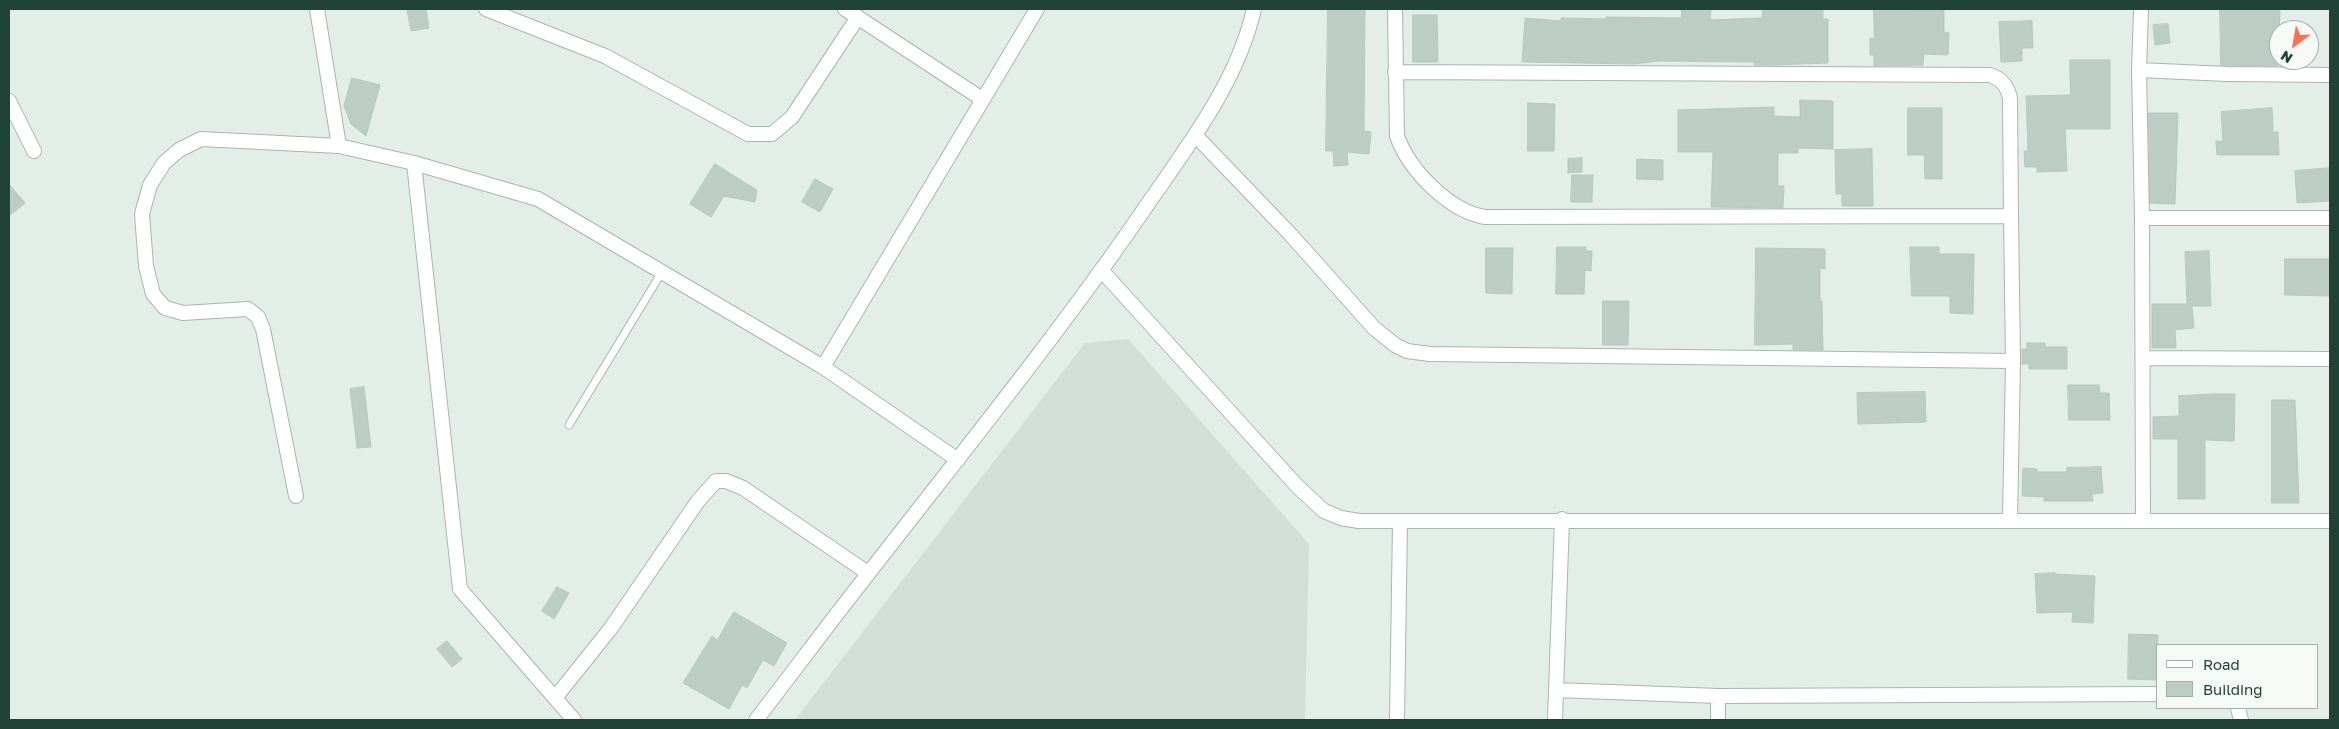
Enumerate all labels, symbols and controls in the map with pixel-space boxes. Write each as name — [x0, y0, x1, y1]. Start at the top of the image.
north arrow — [2269, 20, 2319, 70]
text: N — [2277, 47, 2295, 67]
legend — [2156, 644, 2319, 709]
text: Road — [2203, 655, 2240, 673]
text: Building — [2203, 680, 2263, 698]

